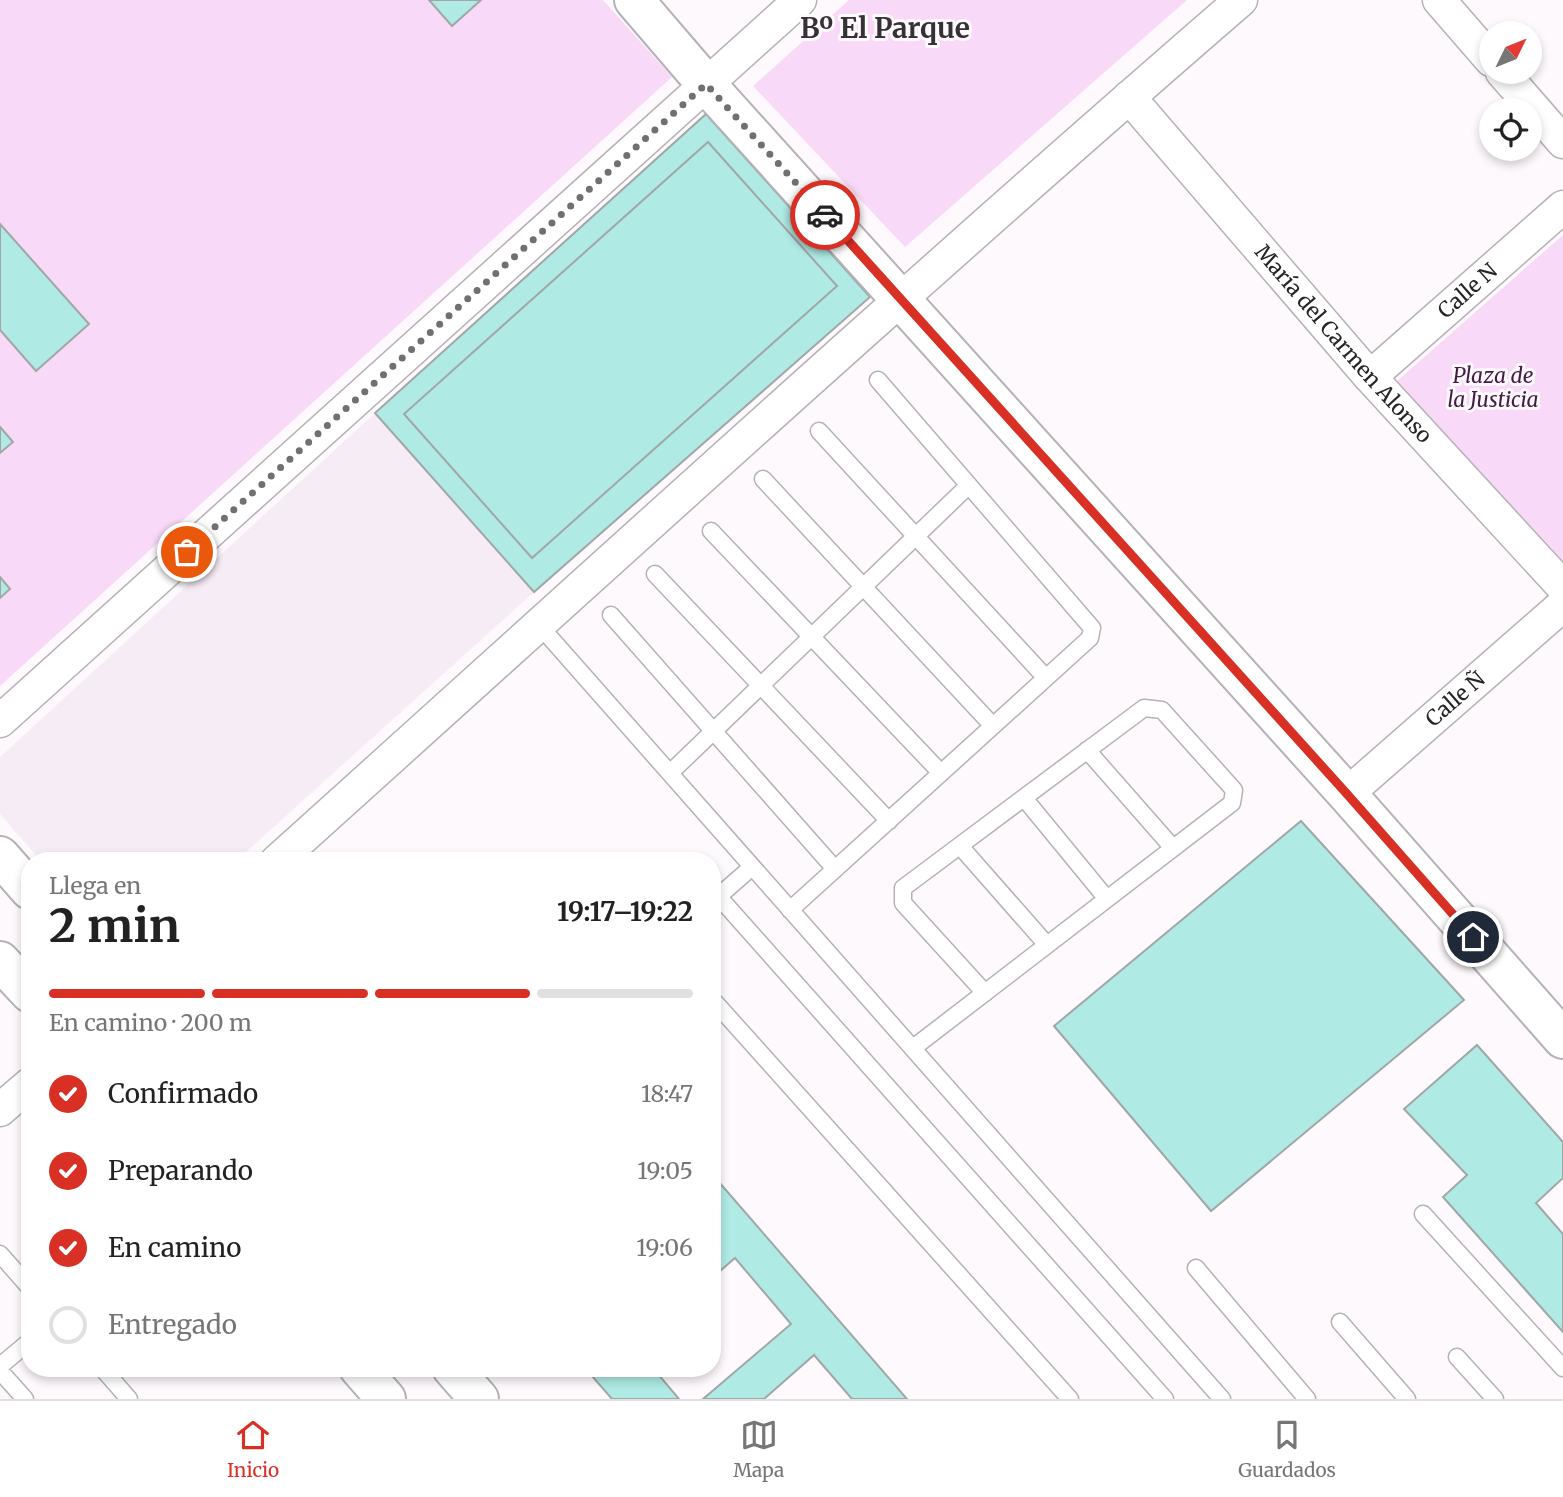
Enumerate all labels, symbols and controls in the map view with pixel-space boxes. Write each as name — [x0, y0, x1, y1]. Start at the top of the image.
district label: Bº El Parque — [800, 10, 970, 46]
north arrow — [1479, 21, 1542, 84]
map controls — [1479, 21, 1542, 161]
button: locate — [1479, 98, 1542, 161]
courier — [790, 180, 860, 250]
icon: car — [806, 196, 844, 234]
street label: María del Carmen Alonso — [1249, 239, 1438, 449]
street label: Calle N — [1432, 257, 1503, 324]
park label: Plaza de la Justicia — [1447, 362, 1539, 413]
pin — [157, 522, 217, 582]
icon: bag — [168, 533, 206, 571]
street label: Calle Ñ — [1420, 665, 1490, 732]
text: Llega en — [49, 871, 141, 900]
text: 19:17–19:22 — [557, 895, 693, 928]
text: 2 min — [49, 897, 180, 955]
pin — [1443, 907, 1503, 967]
icon: home — [1454, 918, 1492, 956]
text: En camino · 200 m — [49, 1008, 252, 1037]
icon: check — [49, 1075, 87, 1113]
text: Confirmado — [108, 1077, 258, 1110]
text: 18:47 — [641, 1079, 693, 1108]
icon: check — [49, 1152, 87, 1190]
text: Preparando — [108, 1154, 253, 1187]
text: 19:05 — [637, 1156, 693, 1185]
icon: check — [49, 1229, 87, 1267]
text: En camino — [108, 1231, 241, 1264]
text: 19:06 — [636, 1233, 693, 1262]
text: Entregado — [108, 1308, 237, 1341]
tab: Inicio — [227, 1416, 279, 1482]
tab: Mapa — [733, 1416, 784, 1482]
tab: Guardados — [1238, 1416, 1336, 1482]

